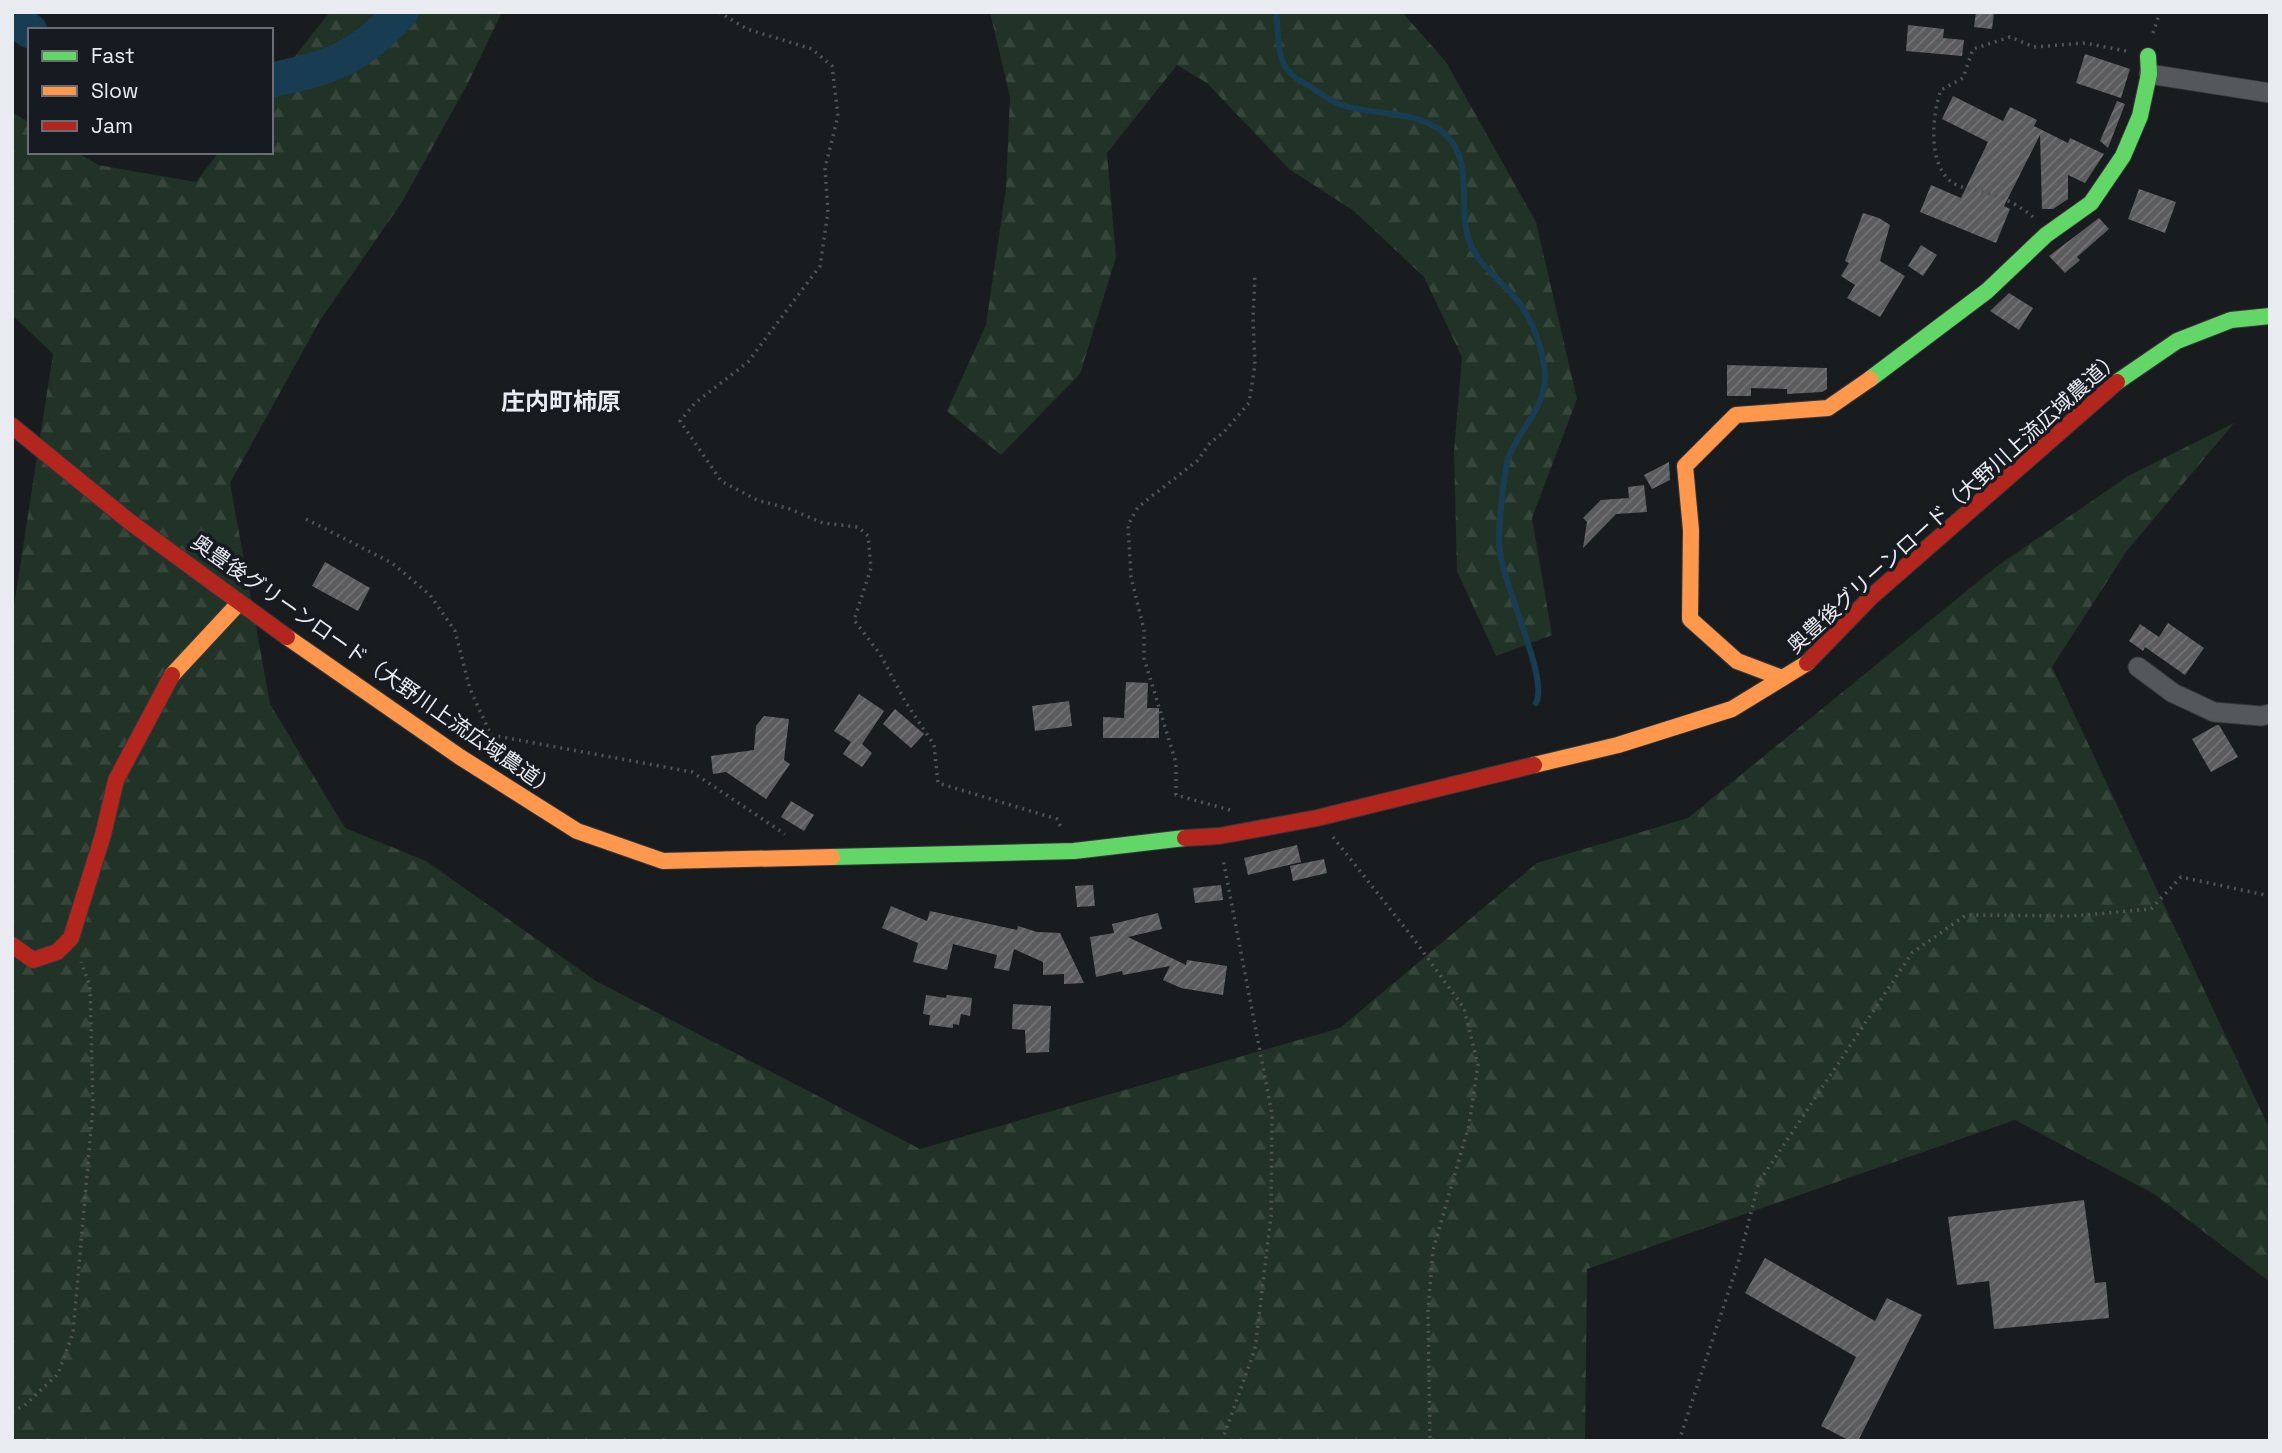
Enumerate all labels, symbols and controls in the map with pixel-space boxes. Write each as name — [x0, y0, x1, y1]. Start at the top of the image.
legend — [28, 28, 273, 154]
text: Fast — [91, 42, 135, 69]
text: Slow — [91, 77, 139, 104]
text: Jam — [91, 112, 133, 139]
street label: 奥豊後グリーンロード（大野川上流広域農道） — [1781, 344, 2126, 659]
district label: 庄内町柿原 — [501, 386, 621, 417]
street label: 奥豊後グリーンロード（大野川上流広域農道） — [186, 528, 562, 803]

